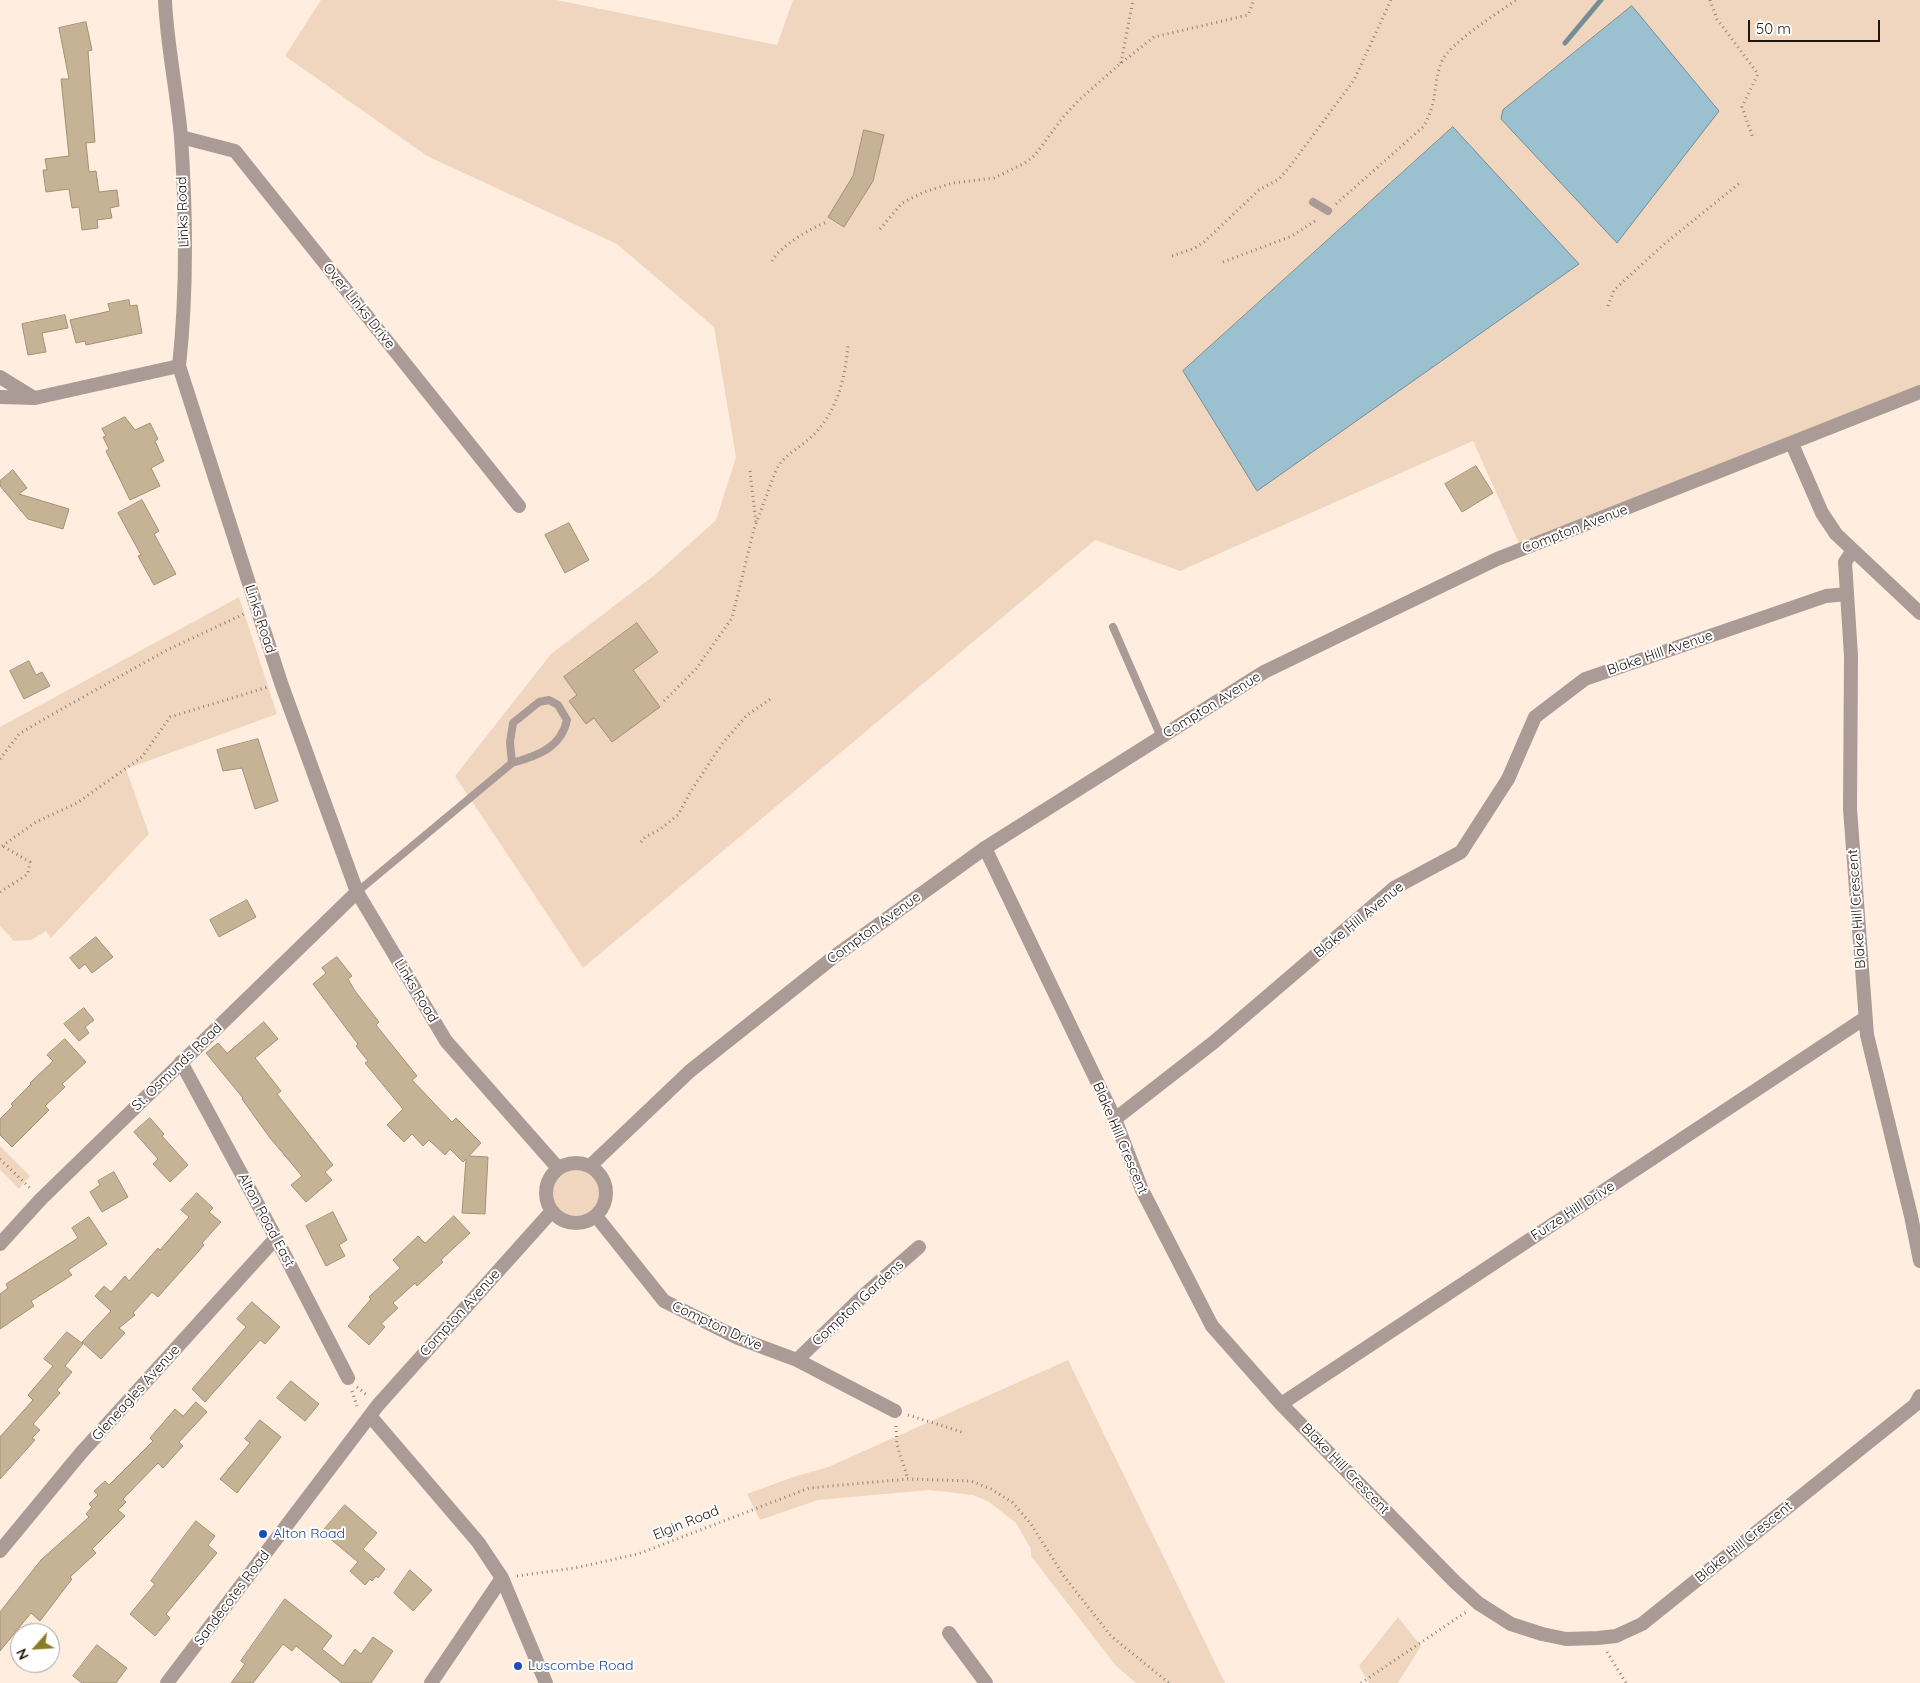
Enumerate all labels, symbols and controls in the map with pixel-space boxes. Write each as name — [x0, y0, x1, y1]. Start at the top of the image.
scale bar — [1750, 10, 1882, 42]
text: 50 m — [1756, 19, 1791, 38]
street label: Links Road — [173, 176, 193, 248]
street label: Over Links Drive — [319, 260, 399, 352]
street label: Compton Avenue — [1520, 501, 1630, 557]
street label: Links Road — [241, 583, 279, 655]
street label: Blake Hill Avenue — [1605, 627, 1715, 679]
street label: Compton Avenue — [1160, 668, 1264, 742]
street label: Blake Hill Crescent — [1844, 849, 1870, 969]
street label: Blake Hill Avenue — [1311, 879, 1407, 961]
street label: Compton Avenue — [824, 888, 924, 968]
street label: Links Road — [390, 956, 442, 1026]
street label: St. Osmunds Road — [128, 1020, 226, 1114]
street label: Blake Hill Crescent — [1089, 1080, 1151, 1196]
street label: Alton Road East — [234, 1170, 298, 1270]
street label: Furze Hill Drive — [1528, 1178, 1618, 1244]
street label: Compton Gardens — [809, 1256, 907, 1350]
street label: Compton Avenue — [416, 1266, 504, 1360]
street label: Compton Drive — [669, 1298, 765, 1354]
street label: Gleneagles Avenue — [89, 1342, 183, 1444]
street label: Blake Hill Crescent — [1297, 1420, 1393, 1518]
street label: Blake Hill Crescent — [1692, 1498, 1796, 1586]
street label: Elgin Road — [651, 1502, 721, 1544]
place label: Alton Road — [273, 1526, 345, 1542]
marker: Alton Road — [257, 1528, 269, 1540]
street label: Sandecotes Road — [191, 1547, 273, 1649]
north arrow — [10, 1623, 60, 1673]
text: N — [12, 1646, 33, 1663]
place label: Luscombe Road — [528, 1658, 633, 1674]
marker: Luscombe Road — [512, 1660, 524, 1672]

